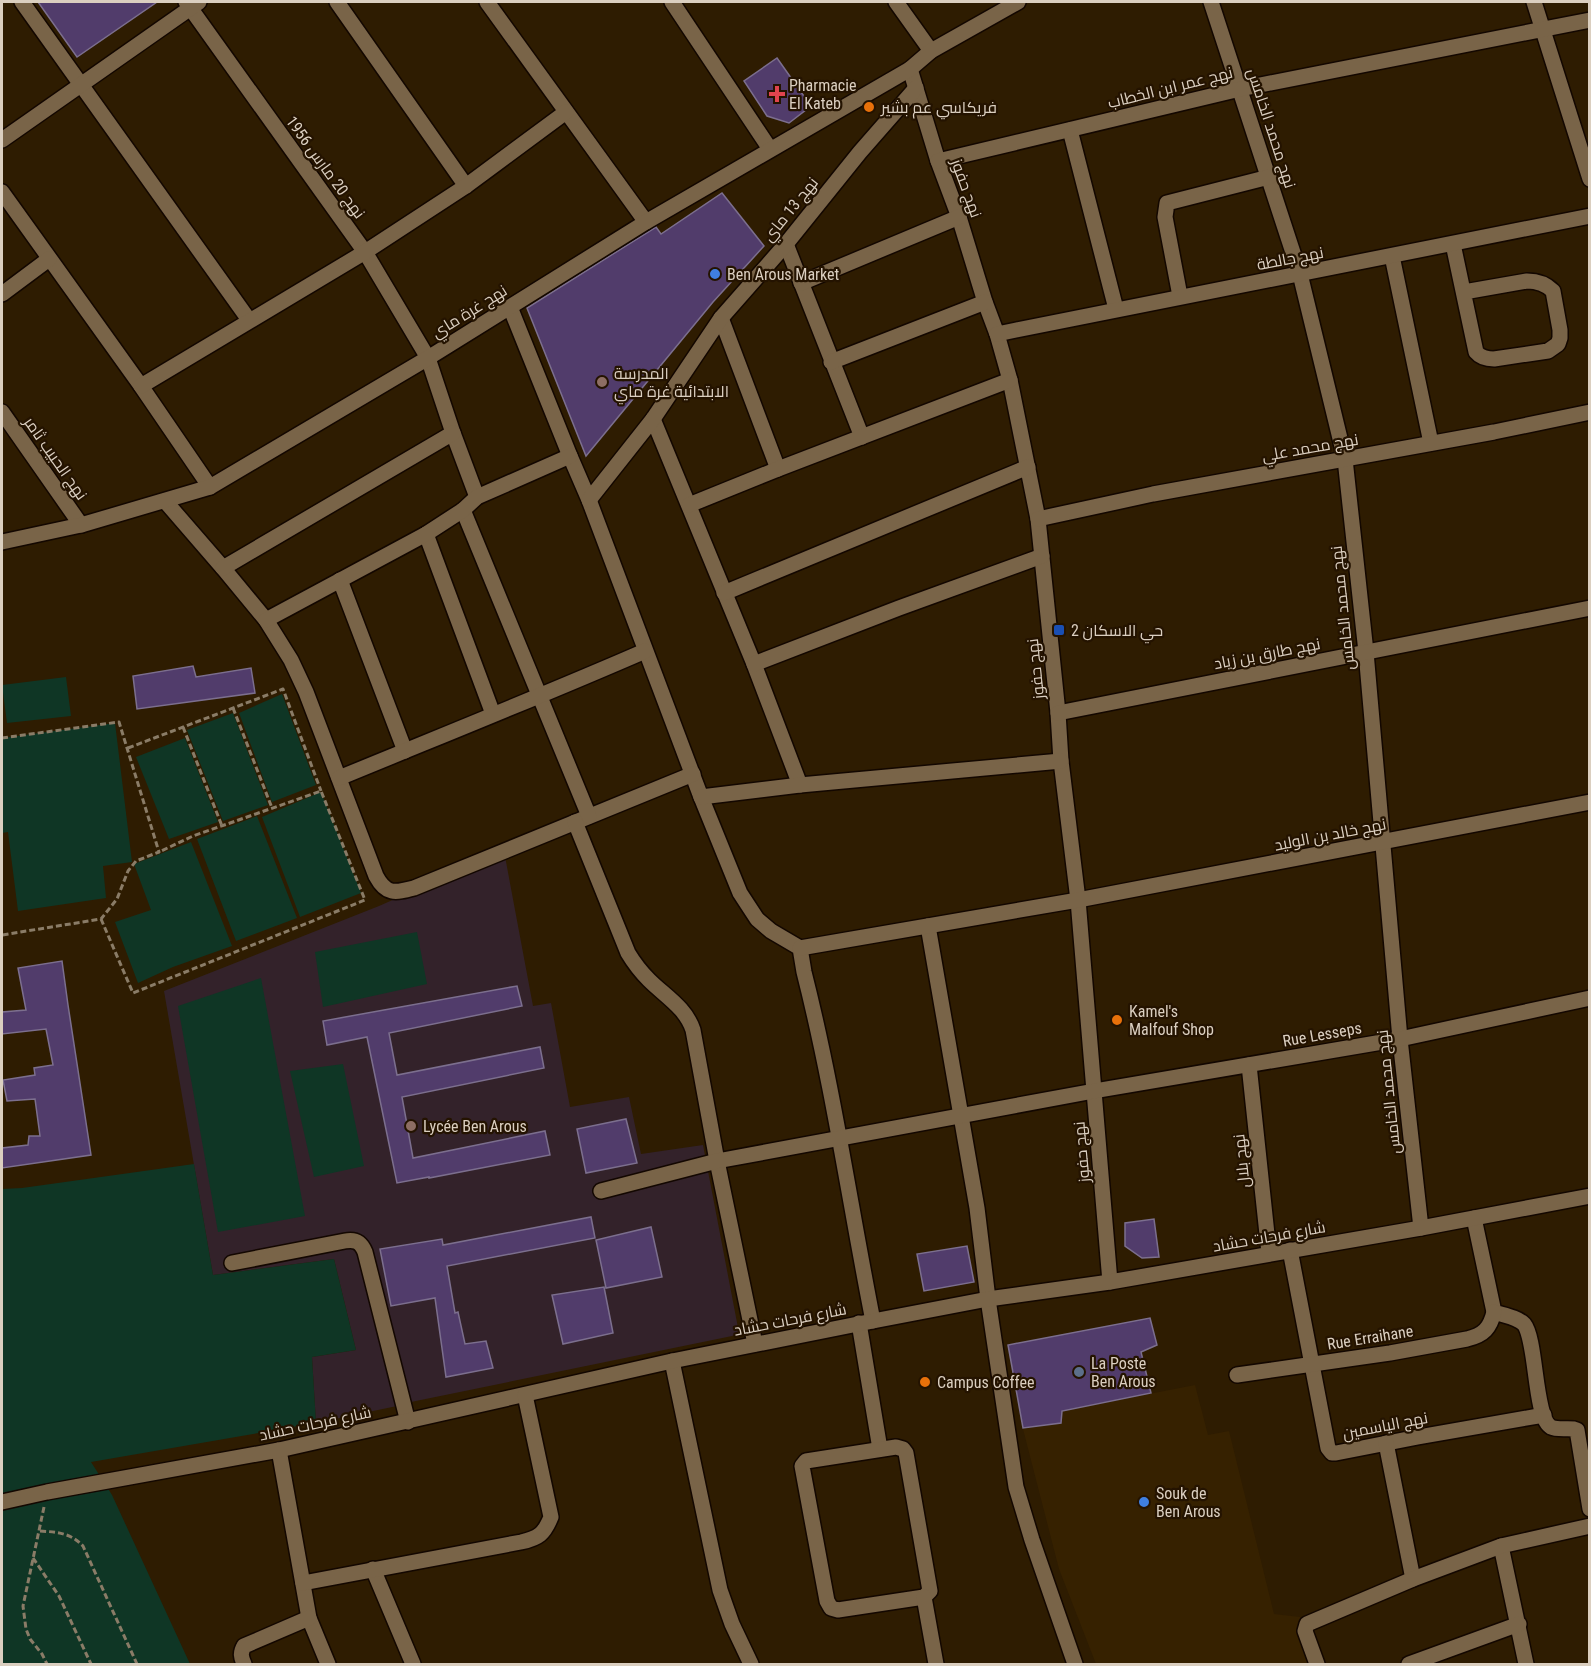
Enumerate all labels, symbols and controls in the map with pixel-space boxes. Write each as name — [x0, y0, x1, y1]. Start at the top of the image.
street label: نهج عمر ابن الخطاب — [1106, 63, 1235, 114]
street label: نهج محمد الخامس — [1241, 66, 1300, 191]
place label: Pharmacie El Kateb — [789, 76, 856, 113]
marker: Pharmacie El Kateb — [770, 87, 784, 101]
place label: فريكاسي عم بشير — [880, 98, 997, 120]
marker: فريكاسي عم بشير — [862, 100, 876, 114]
street label: نهج 20 مارس 1956 — [280, 112, 369, 223]
street label: نهج حفوز — [945, 155, 986, 221]
street label: نهج 13 ماي — [759, 173, 825, 248]
street label: نهج جالطة — [1255, 243, 1326, 276]
place label: Ben Arous Market — [727, 265, 840, 284]
marker: Ben Arous Market — [708, 267, 722, 281]
street label: نهج غرة ماي — [428, 281, 513, 345]
place label: المدرسة الابتدائية غرة ماي — [614, 364, 729, 405]
marker: المدرسة الابتدائية غرة ماي — [595, 375, 609, 389]
street label: نهج الحبيب ثامر — [18, 412, 91, 505]
street label: نهج محمد علي — [1260, 430, 1361, 469]
street label: نهج محمد الخامس — [1327, 545, 1360, 671]
place label: حي الاسكان 2 — [1071, 621, 1163, 644]
marker: حي الاسكان 2 — [1052, 623, 1066, 637]
street label: نهج طارق بن زياد — [1212, 634, 1322, 675]
street label: نهج حفوز — [1023, 637, 1050, 701]
street label: نهج خالد بن الوليد — [1273, 814, 1388, 857]
place label: Kamel's Malfouf Shop — [1129, 1002, 1214, 1039]
marker: Kamel's Malfouf Shop — [1110, 1013, 1124, 1027]
street label: Rue Lesseps — [1281, 1018, 1363, 1051]
street label: نهج محمد الخامس — [1373, 1029, 1406, 1155]
place label: Lycée Ben Arous — [423, 1117, 527, 1136]
marker: Lycée Ben Arous — [404, 1119, 418, 1133]
street label: نهج حفوز — [1069, 1121, 1096, 1184]
street label: نهج بلال — [1229, 1133, 1256, 1189]
street label: شارع فرحات حشاد — [1211, 1217, 1327, 1258]
street label: شارع فرحات حشاد — [732, 1299, 848, 1342]
street label: Rue Erraihane — [1326, 1321, 1414, 1354]
place label: La Poste Ben Arous — [1091, 1354, 1156, 1391]
marker: La Poste Ben Arous — [1072, 1365, 1086, 1379]
place label: Campus Coffee — [937, 1373, 1034, 1392]
marker: Campus Coffee — [918, 1375, 932, 1389]
street label: شارع فرحات حشاد — [257, 1402, 373, 1447]
street label: نهج الياسمين — [1341, 1408, 1430, 1445]
place label: Souk de Ben Arous — [1156, 1484, 1221, 1521]
marker: Souk de Ben Arous — [1137, 1495, 1151, 1509]

